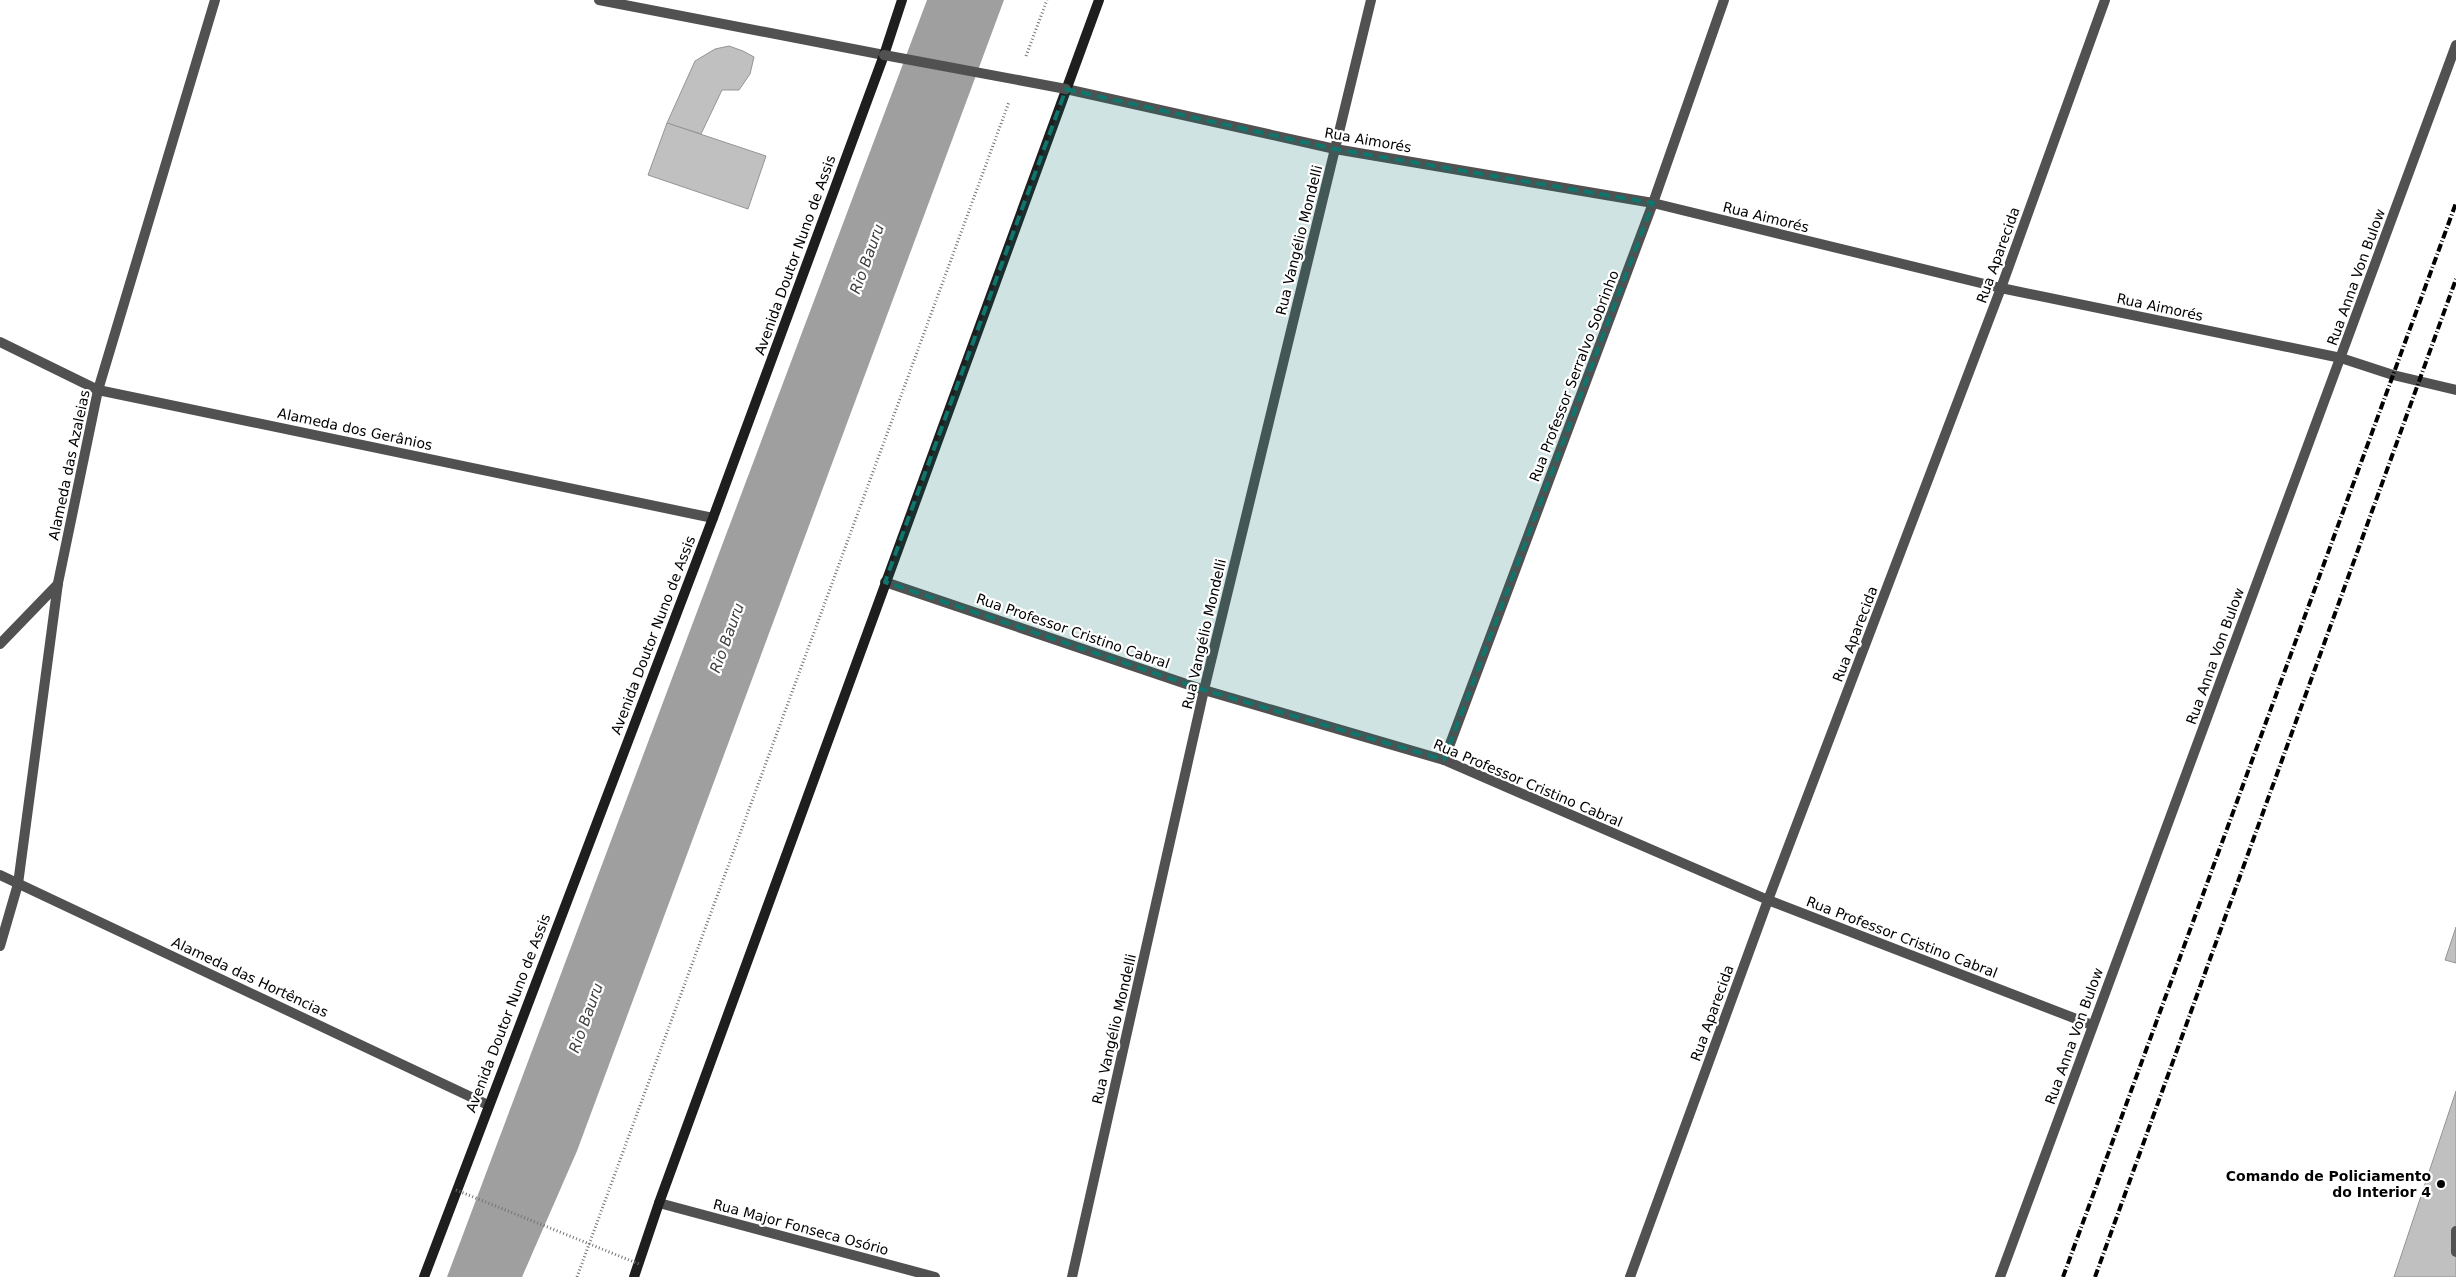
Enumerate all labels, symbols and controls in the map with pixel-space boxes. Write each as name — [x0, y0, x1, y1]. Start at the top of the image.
street label: Rua Aimorés — [1323, 124, 1413, 156]
street label: Avenida Doutor Nuno de Assis — [751, 153, 839, 357]
street label: Rua Vangélio Mondelli — [1273, 163, 1325, 317]
street label: Rua Aimorés — [1721, 199, 1811, 235]
street label: Rua Aparecida — [1973, 205, 2023, 305]
street label: Rua Anna Von Bulow — [2324, 207, 2388, 347]
water label: Rio Bauru — [846, 222, 888, 296]
street label: Rua Professor Serralvo Sobrinho — [1526, 268, 1622, 484]
street label: Rua Aimorés — [2115, 290, 2205, 324]
street label: Alameda das Azaleias — [45, 388, 93, 542]
street label: Alameda dos Gerânios — [276, 405, 434, 453]
street label: Avenida Doutor Nuno de Assis — [608, 533, 698, 737]
street label: Rua Vangélio Mondelli — [1179, 557, 1229, 711]
street label: Rua Aparecida — [1829, 584, 1881, 684]
street label: Rua Anna Von Bulow — [2183, 586, 2247, 726]
street label: Rua Professor Cristino Cabral — [974, 590, 1172, 672]
water label: Rio Bauru — [706, 601, 748, 675]
street label: Rua Professor Cristino Cabral — [1431, 736, 1625, 830]
street label: Rua Professor Cristino Cabral — [1804, 893, 2000, 981]
street label: Avenida Doutor Nuno de Assis — [463, 911, 553, 1115]
street label: Alameda das Hortências — [169, 934, 331, 1020]
street label: Rua Vangélio Mondelli — [1089, 952, 1139, 1106]
street label: Rua Aparecida — [1687, 963, 1737, 1063]
street label: Rua Anna Von Bulow — [2042, 966, 2106, 1106]
water label: Rio Bauru — [565, 981, 607, 1055]
place label: Comando de Policiamento do Interior 4 — [2226, 1168, 2431, 1200]
marker: Comando de Policiamento do Interior 4 — [2435, 1178, 2447, 1190]
street label: Rua Major Fonseca Osório — [711, 1196, 891, 1258]

